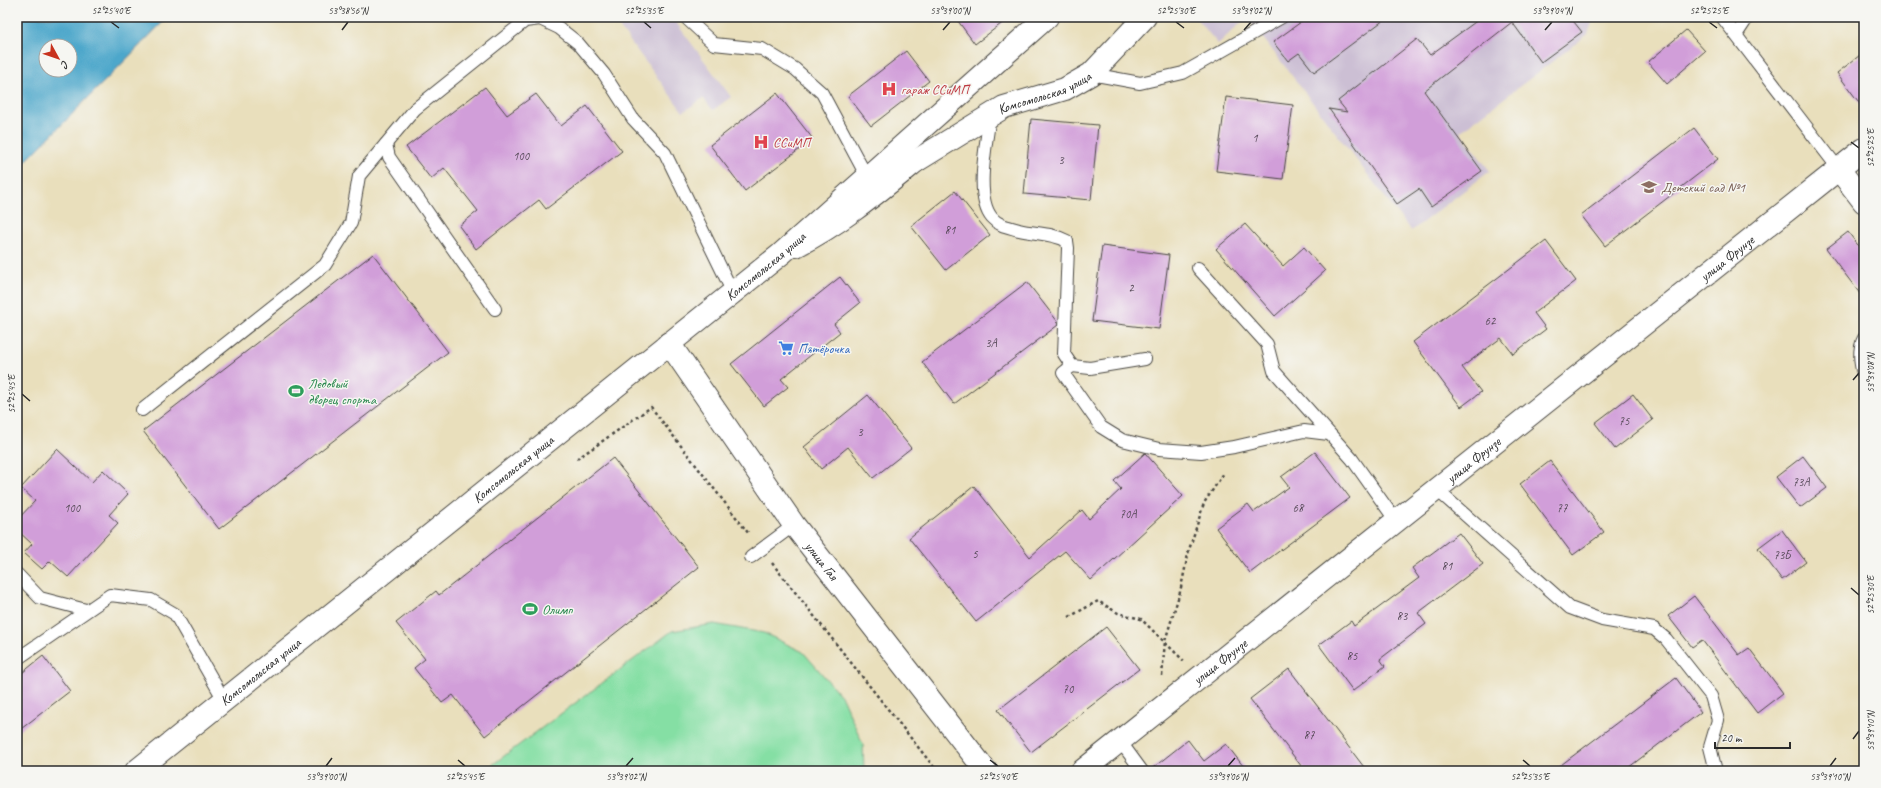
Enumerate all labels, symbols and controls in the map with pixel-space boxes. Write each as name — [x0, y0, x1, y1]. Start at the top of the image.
text: 52°25'40"E — [92, 4, 132, 17]
text: 53°38'56"N — [328, 4, 370, 17]
text: 52°25'35"E — [625, 4, 665, 17]
text: 53°39'00"N — [930, 4, 972, 17]
text: 52°25'30"E — [1157, 4, 1197, 17]
text: 53°39'02"N — [1231, 4, 1273, 17]
text: 53°39'04"N — [1532, 4, 1574, 17]
text: 52°25'25"E — [1690, 4, 1730, 17]
north arrow — [38, 38, 78, 78]
text: С — [58, 58, 73, 72]
street label: Комсомольская улица — [994, 67, 1095, 118]
hospital icon: гараж ССиМП — [880, 80, 898, 98]
place label: гараж ССиМП — [901, 81, 971, 98]
text: 52°25'25"E — [1864, 127, 1877, 167]
house number: 1 — [1252, 130, 1258, 146]
hospital icon: ССиМП — [752, 133, 770, 151]
place label: ССиМП — [773, 134, 813, 151]
house number: 100 — [513, 148, 531, 164]
house number: 3 — [1058, 152, 1065, 168]
school or university icon: Детский сад №1 — [1640, 178, 1658, 196]
place label: Детский сад №1 — [1661, 179, 1746, 196]
house number: 81 — [945, 222, 956, 238]
street label: Комсомольская улица — [722, 227, 810, 304]
street label: улица Фрунзе — [1696, 231, 1758, 285]
house number: 2 — [1128, 280, 1135, 296]
house number: 62 — [1485, 313, 1497, 329]
house number: 3А — [985, 335, 998, 351]
supermarket icon: Пятёрочка — [777, 339, 795, 357]
place label: Пятёрочка — [798, 340, 851, 357]
text: 53°39'08"N — [1864, 351, 1877, 393]
text: 52°25'45"E — [5, 373, 18, 413]
place label: Ледовый дворец спорта — [308, 375, 377, 408]
sports icon: Ледовый дворец спорта — [287, 382, 305, 400]
house number: 75 — [1619, 413, 1630, 429]
house number: 3 — [857, 424, 864, 440]
street label: Комсомольская улица — [469, 431, 558, 506]
street label: улица Фрунзе — [1442, 432, 1505, 487]
house number: 73А — [1793, 474, 1810, 490]
house number: 100 — [64, 500, 82, 516]
house number: 68 — [1293, 500, 1305, 516]
house number: 77 — [1557, 500, 1568, 516]
house number: 70А — [1120, 506, 1137, 522]
street label: улица Гая — [801, 537, 843, 585]
house number: 5 — [972, 546, 978, 562]
house number: 73Б — [1774, 547, 1792, 563]
house number: 81 — [1442, 558, 1453, 574]
text: 52°25'30"E — [1864, 574, 1877, 614]
sports icon: Олимп — [521, 600, 539, 618]
place label: Олимп — [542, 601, 573, 618]
house number: 83 — [1397, 608, 1409, 624]
street label: Комсомольская улица — [216, 633, 305, 709]
street label: улица Фрунзе — [1189, 634, 1251, 689]
house number: 85 — [1347, 648, 1358, 664]
house number: 70 — [1063, 681, 1075, 697]
text: 53°39'10"N — [1864, 709, 1877, 751]
scale bar — [1715, 724, 1790, 750]
house number: 87 — [1304, 727, 1315, 743]
text: 20 m — [1721, 730, 1743, 746]
text: 53°39'00"N — [306, 770, 348, 783]
text: 52°25'45"E — [446, 770, 486, 783]
text: 53°39'02"N — [606, 770, 648, 783]
text: 52°25'40"E — [979, 770, 1019, 783]
text: 53°39'06"N — [1208, 770, 1250, 783]
text: 52°25'35"E — [1511, 770, 1551, 783]
text: 53°39'10"N — [1810, 770, 1852, 783]

